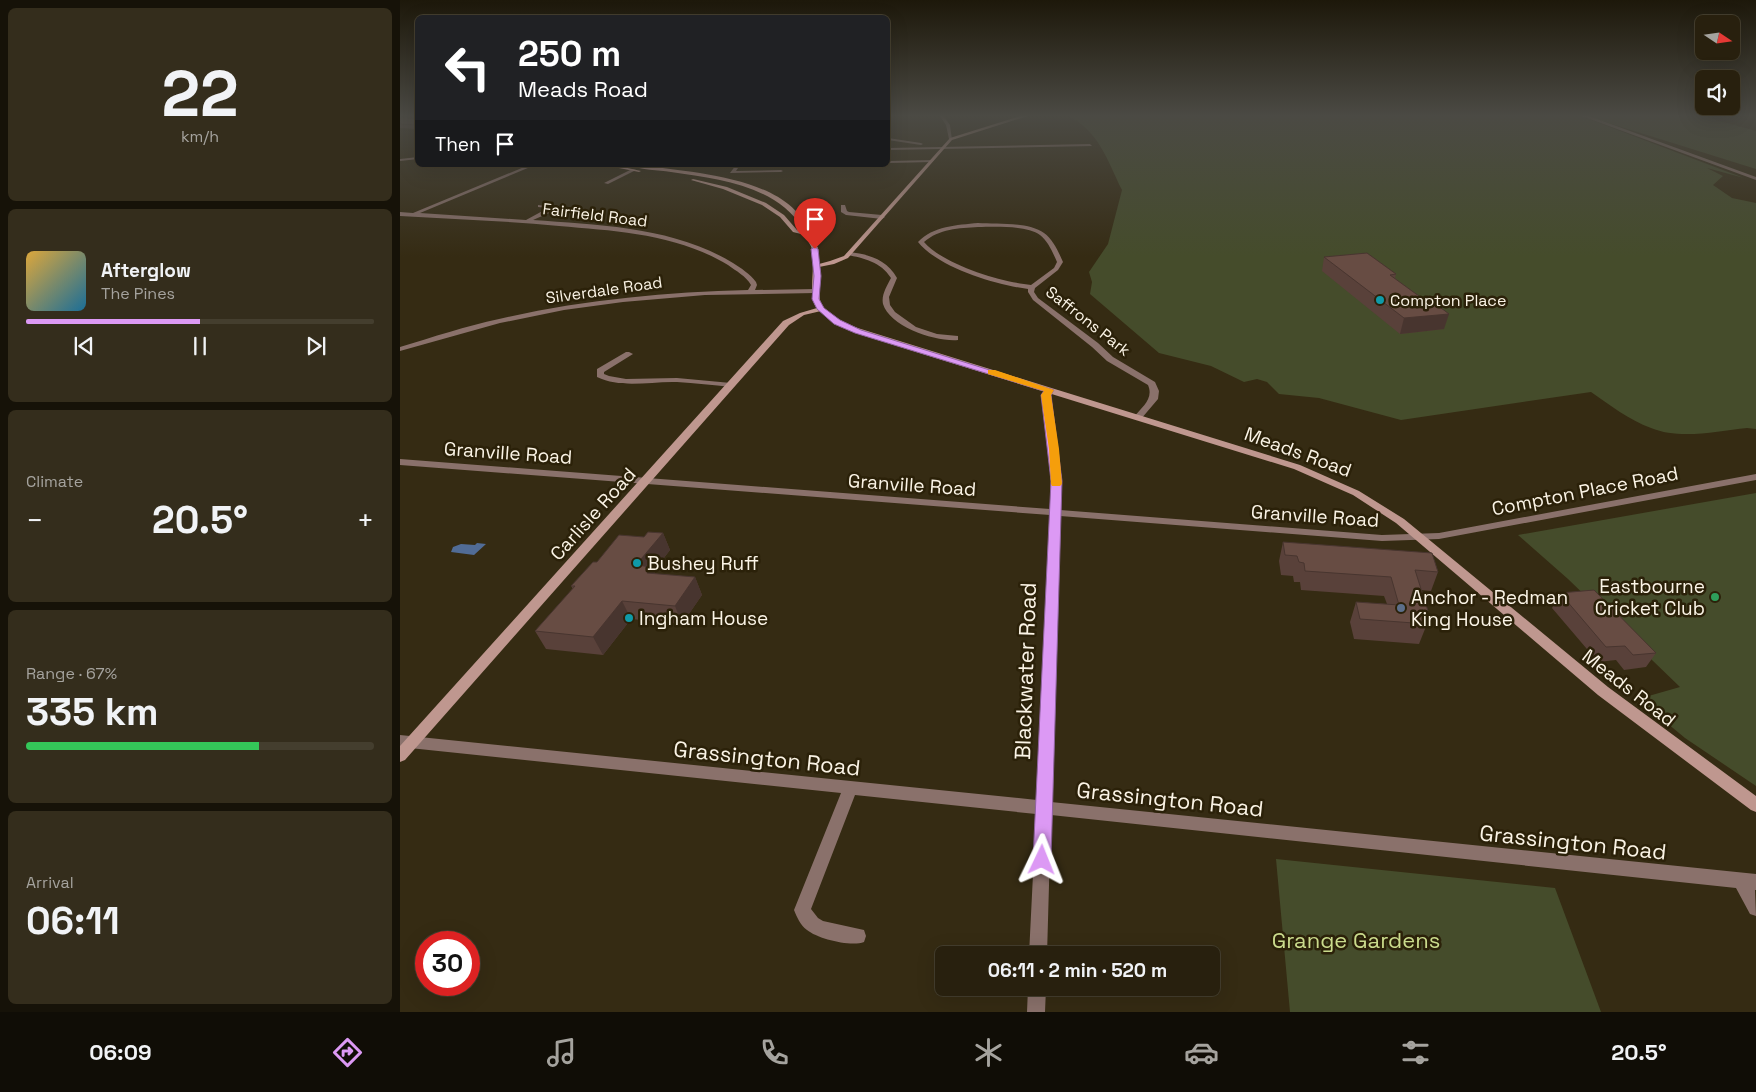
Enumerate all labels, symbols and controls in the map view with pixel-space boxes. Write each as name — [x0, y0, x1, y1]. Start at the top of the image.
north arrow — [1695, 15, 1740, 60]
map controls — [1695, 15, 1740, 115]
text: 250 m — [518, 32, 621, 76]
icon: left — [435, 35, 500, 100]
text: 22 — [161, 52, 239, 135]
button: sound — [1695, 70, 1740, 115]
text: Meads Road — [518, 75, 648, 103]
text: km/h — [181, 126, 219, 147]
icon: arrive — [491, 130, 519, 158]
text: Then — [435, 132, 481, 157]
street label: Fairfield Road — [541, 198, 649, 232]
pin — [794, 198, 836, 249]
icon: arrive — [801, 205, 829, 233]
text: Afterglow — [101, 258, 191, 283]
street label: Silverdale Road — [544, 271, 664, 309]
street label: Saffrons Park — [1041, 281, 1135, 361]
text: The Pines — [101, 283, 175, 304]
place label: Compton Place — [1390, 290, 1506, 311]
marker: Compton Place — [1374, 294, 1386, 306]
icon: previous — [70, 332, 98, 360]
icon: pause — [186, 332, 214, 360]
icon: next — [302, 332, 330, 360]
street label: Meads Road — [1241, 421, 1355, 483]
street label: Granville Road — [443, 436, 573, 470]
street label: Compton Place Road — [1490, 461, 1680, 521]
street label: Carlisle Road — [545, 462, 641, 566]
street label: Granville Road — [847, 468, 977, 502]
text: Climate — [26, 471, 83, 492]
text: 20.5° — [152, 496, 248, 544]
street label: Granville Road — [1250, 499, 1380, 533]
text: − — [26, 502, 43, 538]
text: + — [357, 502, 374, 538]
place label: Bushey Ruff — [647, 551, 759, 576]
marker: Bushey Ruff — [631, 557, 643, 569]
place label: Eastbourne Cricket Club — [1595, 574, 1705, 621]
street label: Blackwater Road — [1008, 582, 1042, 760]
place label: Anchor - Redman King House — [1411, 585, 1568, 632]
marker: Eastbourne Cricket Club — [1709, 591, 1721, 603]
marker: Anchor - Redman King House — [1395, 602, 1407, 614]
place label: Ingham House — [639, 606, 768, 631]
marker: Ingham House — [623, 612, 635, 624]
street label: Meads Road — [1577, 644, 1681, 732]
text: Range · 67% — [26, 663, 117, 684]
text: 335 km — [26, 688, 159, 736]
street label: Grassington Road — [672, 734, 862, 782]
street label: Grassington Road — [1075, 775, 1265, 823]
street label: Grassington Road — [1478, 818, 1668, 866]
position arrow — [1015, 833, 1067, 885]
text: Arrival — [26, 872, 74, 893]
text: 06:11 — [26, 897, 120, 945]
park label: Grange Gardens — [1272, 926, 1440, 954]
speed limit sign: 30 — [415, 931, 480, 996]
text: 06:11 · 2 min · 520 m — [988, 958, 1167, 983]
icon: directions — [330, 1035, 365, 1070]
icon: music — [544, 1035, 579, 1070]
icon: phone — [757, 1035, 792, 1070]
icon: climate — [971, 1035, 1006, 1070]
icon: car — [1184, 1035, 1219, 1070]
icon: filters — [1398, 1035, 1433, 1070]
text: 06:09 — [89, 1038, 152, 1066]
text: 20.5° — [1611, 1038, 1667, 1066]

